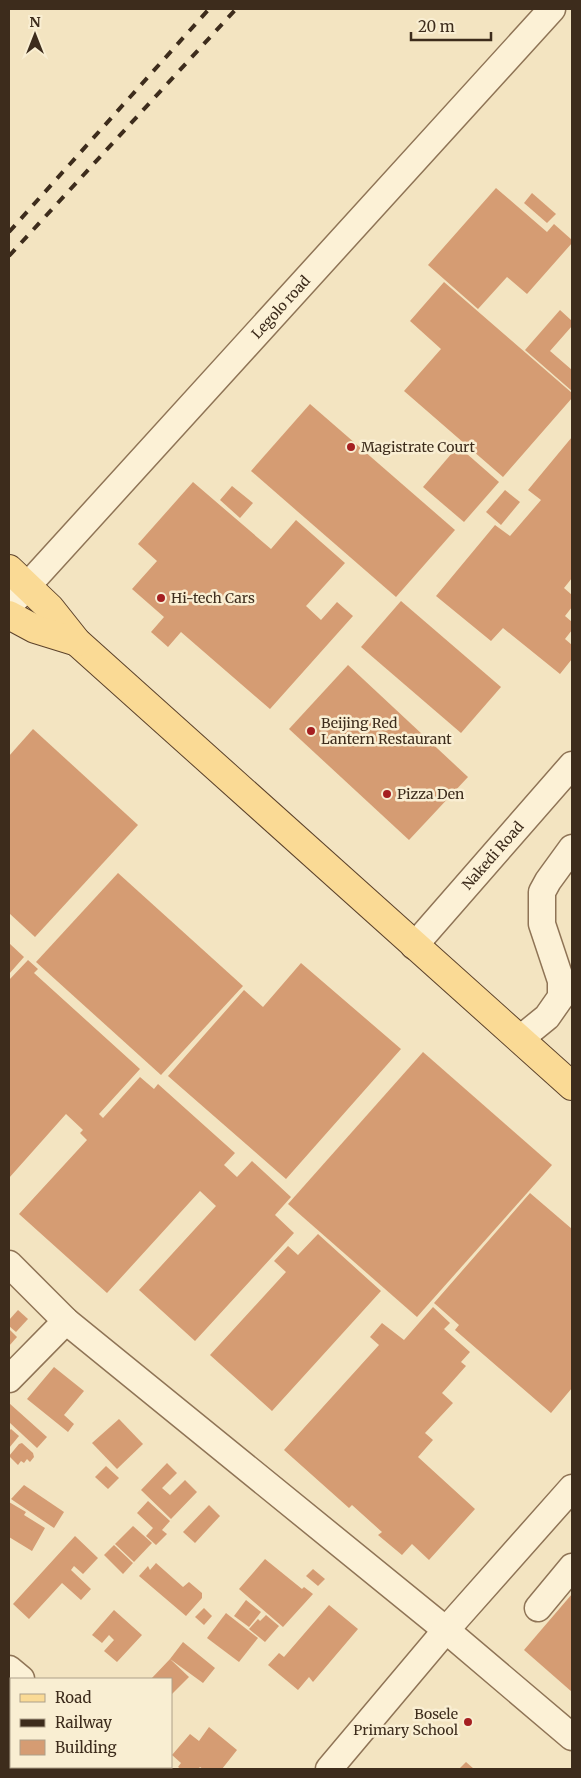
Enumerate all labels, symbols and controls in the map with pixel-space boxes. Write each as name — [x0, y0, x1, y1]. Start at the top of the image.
north arrow — [10, 10, 60, 60]
scale bar — [411, 10, 491, 42]
text: N — [29, 13, 41, 31]
text: 20 m — [418, 17, 455, 36]
street label: Legolo road — [248, 272, 314, 342]
place label: Magistrate Court — [361, 438, 475, 456]
marker: Magistrate Court — [345, 441, 357, 453]
place label: Hi-tech Cars — [171, 589, 255, 607]
marker: Hi-tech Cars — [155, 592, 167, 604]
place label: Beijing Red Lantern Restaurant — [321, 714, 452, 748]
marker: Beijing Red Lantern Restaurant — [305, 725, 317, 737]
place label: Pizza Den — [397, 785, 464, 803]
marker: Pizza Den — [381, 788, 393, 800]
street label: Nakedi Road — [458, 817, 528, 893]
legend — [10, 1678, 172, 1768]
text: Road — [55, 1688, 91, 1707]
place label: Bosele Primary School — [353, 1705, 459, 1739]
text: Railway — [55, 1713, 112, 1732]
marker: Bosele Primary School — [462, 1716, 474, 1728]
text: Building — [55, 1738, 117, 1757]

